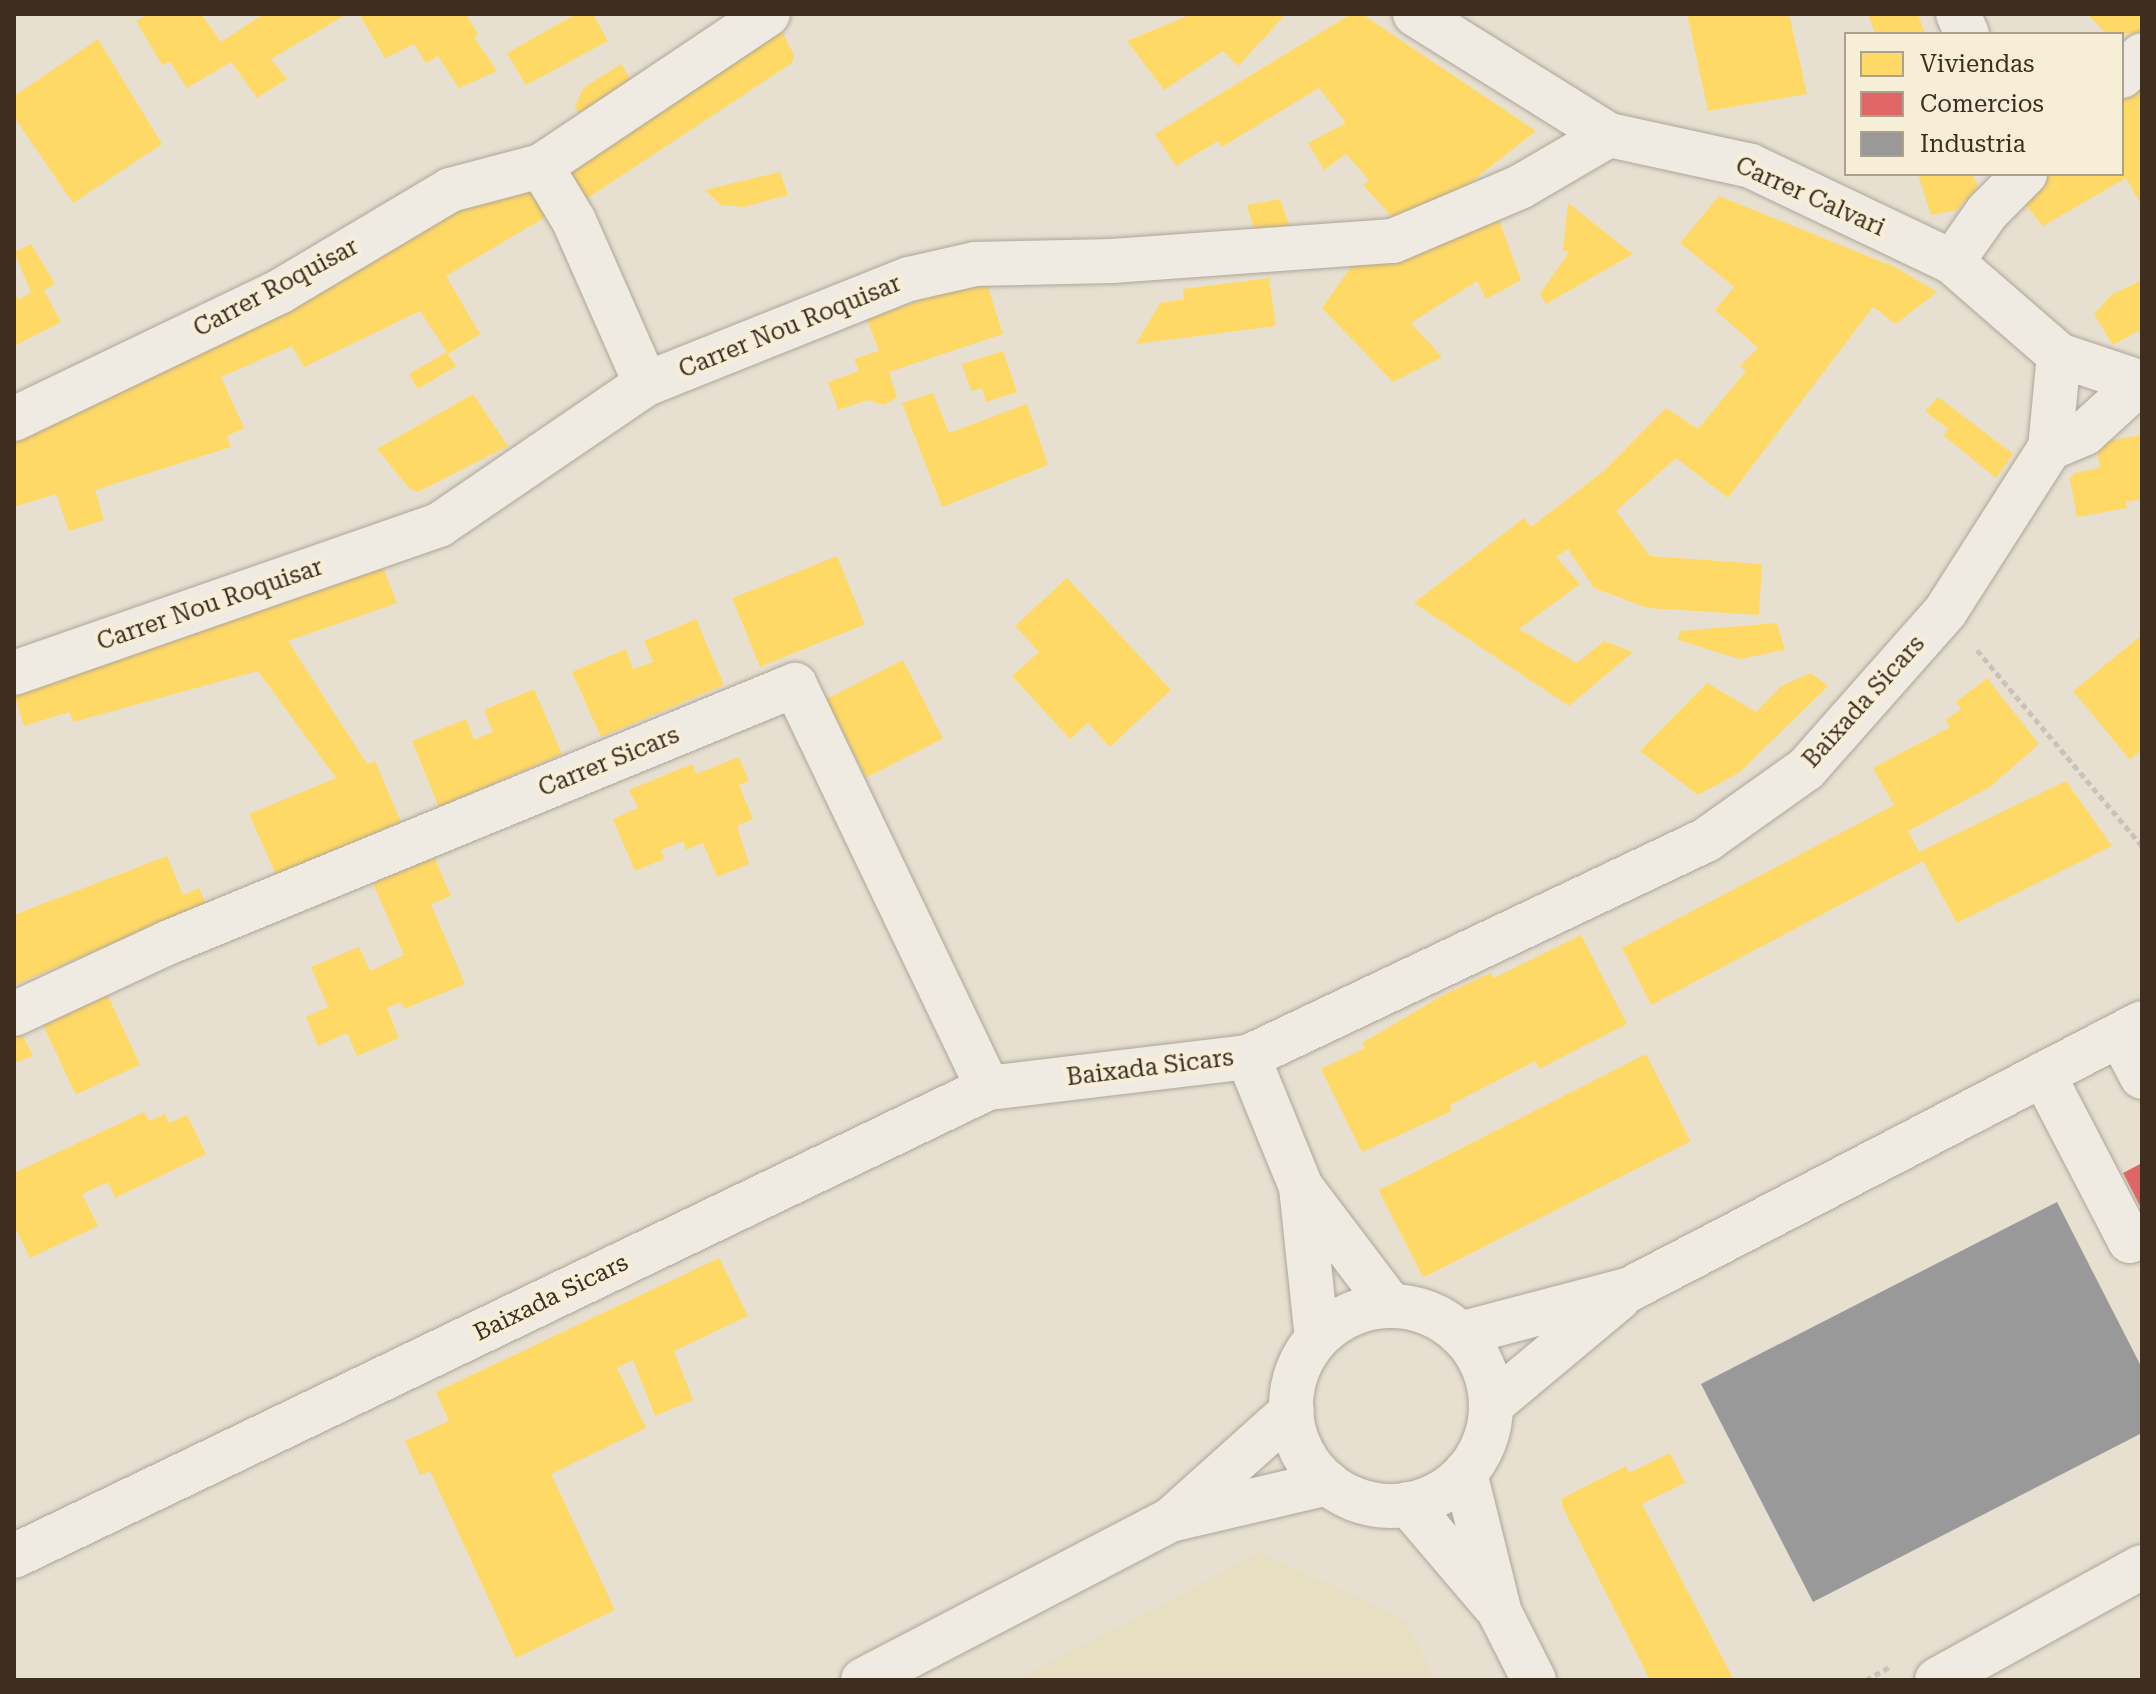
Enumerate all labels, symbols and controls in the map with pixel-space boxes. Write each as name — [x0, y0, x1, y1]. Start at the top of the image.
legend — [1844, 32, 2124, 176]
text: Viviendas — [1920, 50, 2034, 78]
text: Comercios — [1920, 90, 2044, 118]
text: Industria — [1920, 130, 2026, 158]
street label: Carrer Calvari — [1731, 151, 1889, 243]
street label: Carrer Roquisar — [189, 233, 363, 343]
street label: Carrer Nou Roquisar — [675, 269, 905, 385]
street label: Carrer Nou Roquisar — [93, 553, 327, 657]
street label: Baixada Sicars — [1797, 630, 1931, 774]
street label: Carrer Sicars — [534, 721, 684, 803]
street label: Baixada Sicars — [1065, 1043, 1235, 1093]
street label: Baixada Sicars — [469, 1248, 633, 1348]

